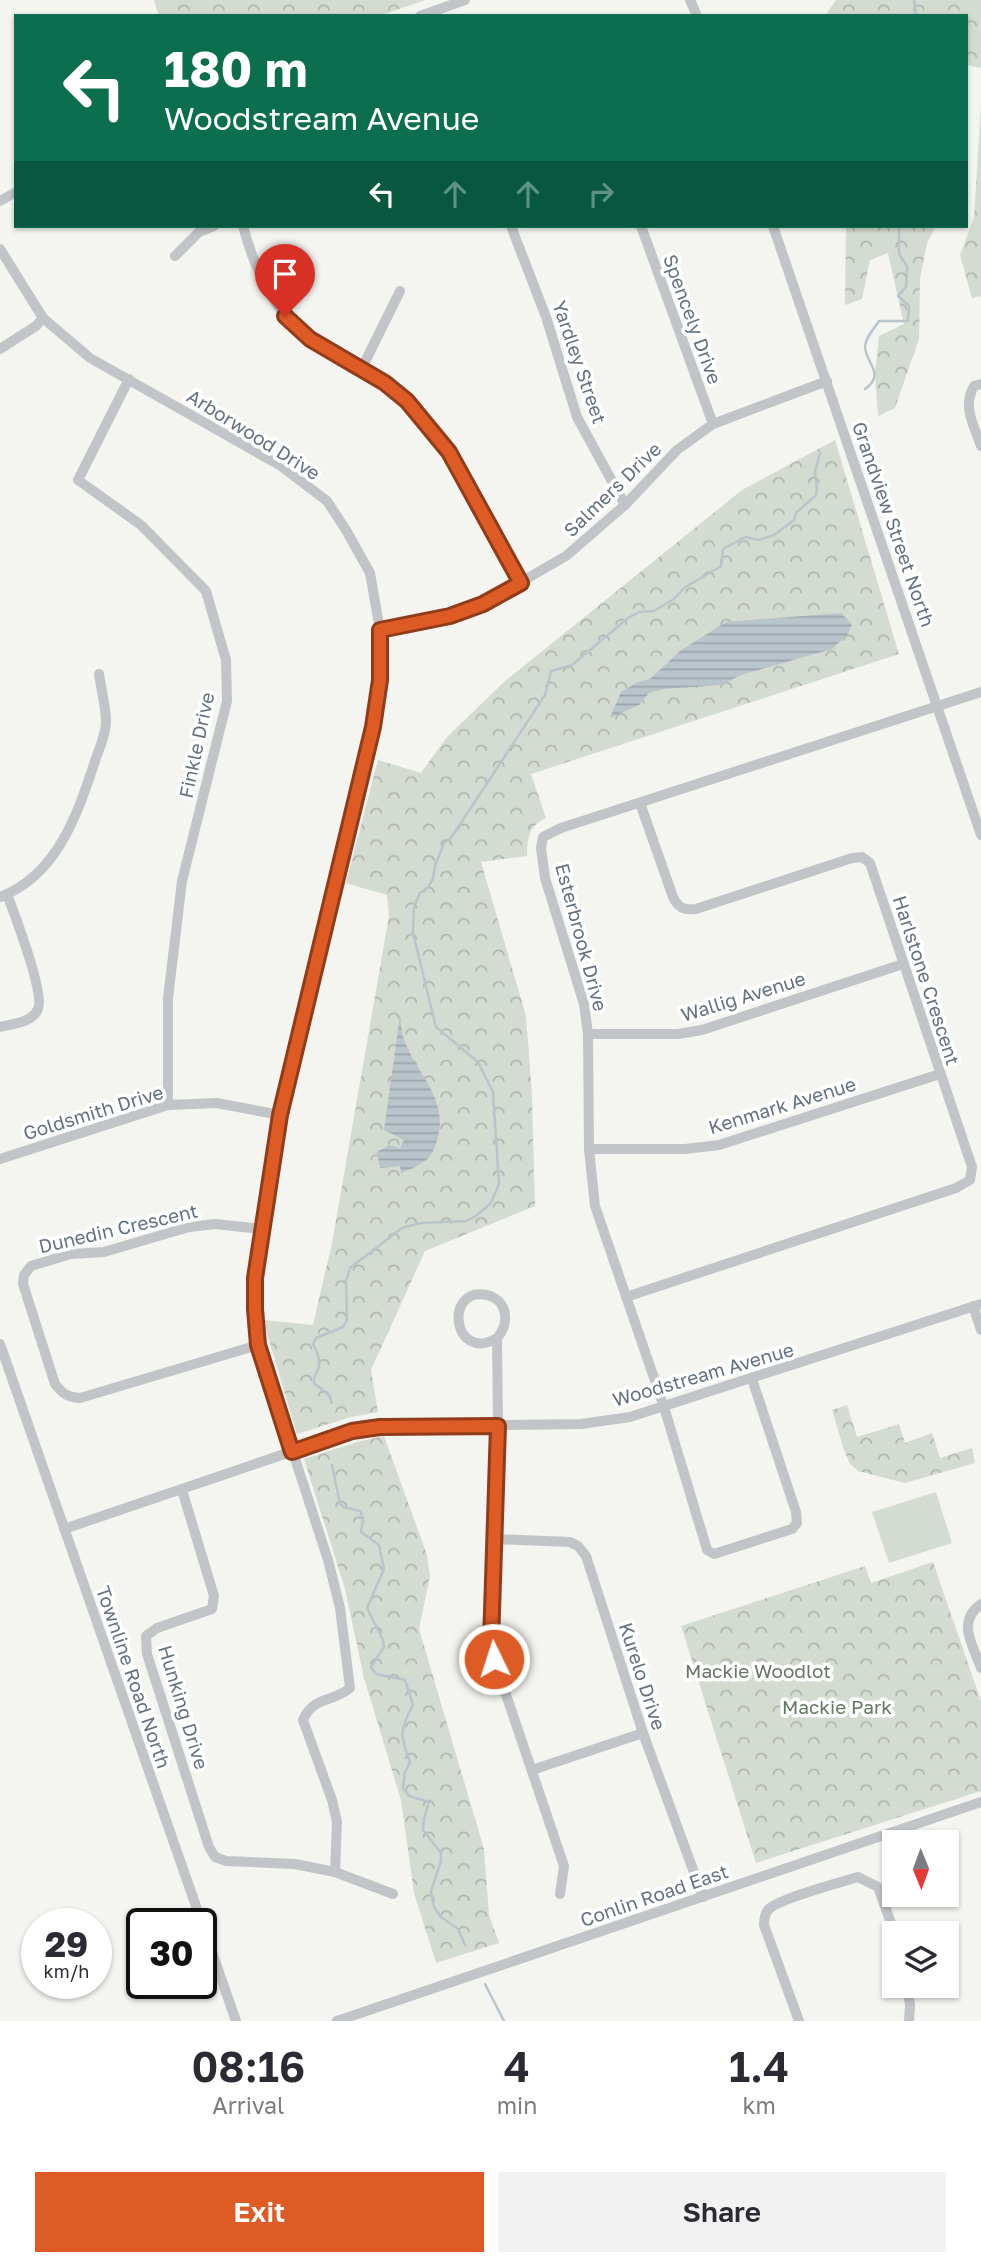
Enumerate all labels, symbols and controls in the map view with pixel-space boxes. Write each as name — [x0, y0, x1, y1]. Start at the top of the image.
text: 180 m — [164, 39, 308, 98]
icon: left — [49, 42, 140, 133]
text: Woodstream Avenue — [164, 99, 479, 137]
icon: left — [363, 175, 401, 213]
icon: ahead — [436, 175, 474, 213]
icon: ahead — [509, 175, 547, 213]
icon: right — [582, 175, 620, 213]
pin — [255, 244, 315, 316]
street label: Spencely Drive — [659, 251, 727, 387]
icon: arrive — [266, 255, 304, 293]
street label: Yardley Street — [548, 298, 612, 426]
street label: Arborwood Drive — [183, 384, 325, 484]
street label: Grandview Street North — [848, 418, 940, 630]
street label: Salmers Drive — [559, 437, 665, 541]
street label: Finkle Drive — [174, 690, 218, 800]
street label: Esterbrook Drive — [551, 861, 613, 1013]
street label: Harlstone Crescent — [889, 892, 965, 1068]
street label: Wallig Avenue — [678, 966, 808, 1026]
street label: Kenmark Avenue — [706, 1072, 858, 1138]
street label: Goldsmith Drive — [20, 1080, 166, 1144]
street label: Dunedin Crescent — [36, 1199, 200, 1257]
street label: Woodstream Avenue — [610, 1337, 796, 1411]
street label: Townline Road North — [92, 1583, 176, 1771]
street label: Kurelo Drive — [615, 1619, 671, 1733]
position arrow — [457, 1622, 531, 1696]
street label: Hunking Drive — [154, 1642, 214, 1772]
park label: Mackie Woodlot — [685, 1659, 831, 1682]
park label: Mackie Park — [782, 1695, 892, 1718]
north arrow — [882, 1830, 959, 1908]
map controls — [882, 1830, 959, 1998]
street label: Conlin Road East — [577, 1859, 731, 1931]
speed limit sign: 30 — [126, 1908, 217, 1999]
button: layers — [882, 1921, 959, 1998]
text: 29 — [45, 1923, 88, 1965]
text: km/h — [44, 1960, 89, 1982]
text: 08:16 — [192, 2041, 305, 2091]
text: 4 — [504, 2041, 530, 2091]
text: 1.4 — [729, 2041, 789, 2091]
text: Arrival — [212, 2091, 284, 2119]
text: min — [497, 2091, 537, 2119]
text: km — [742, 2091, 776, 2119]
button: Exit — [35, 2172, 484, 2252]
button: Share — [498, 2172, 946, 2252]

